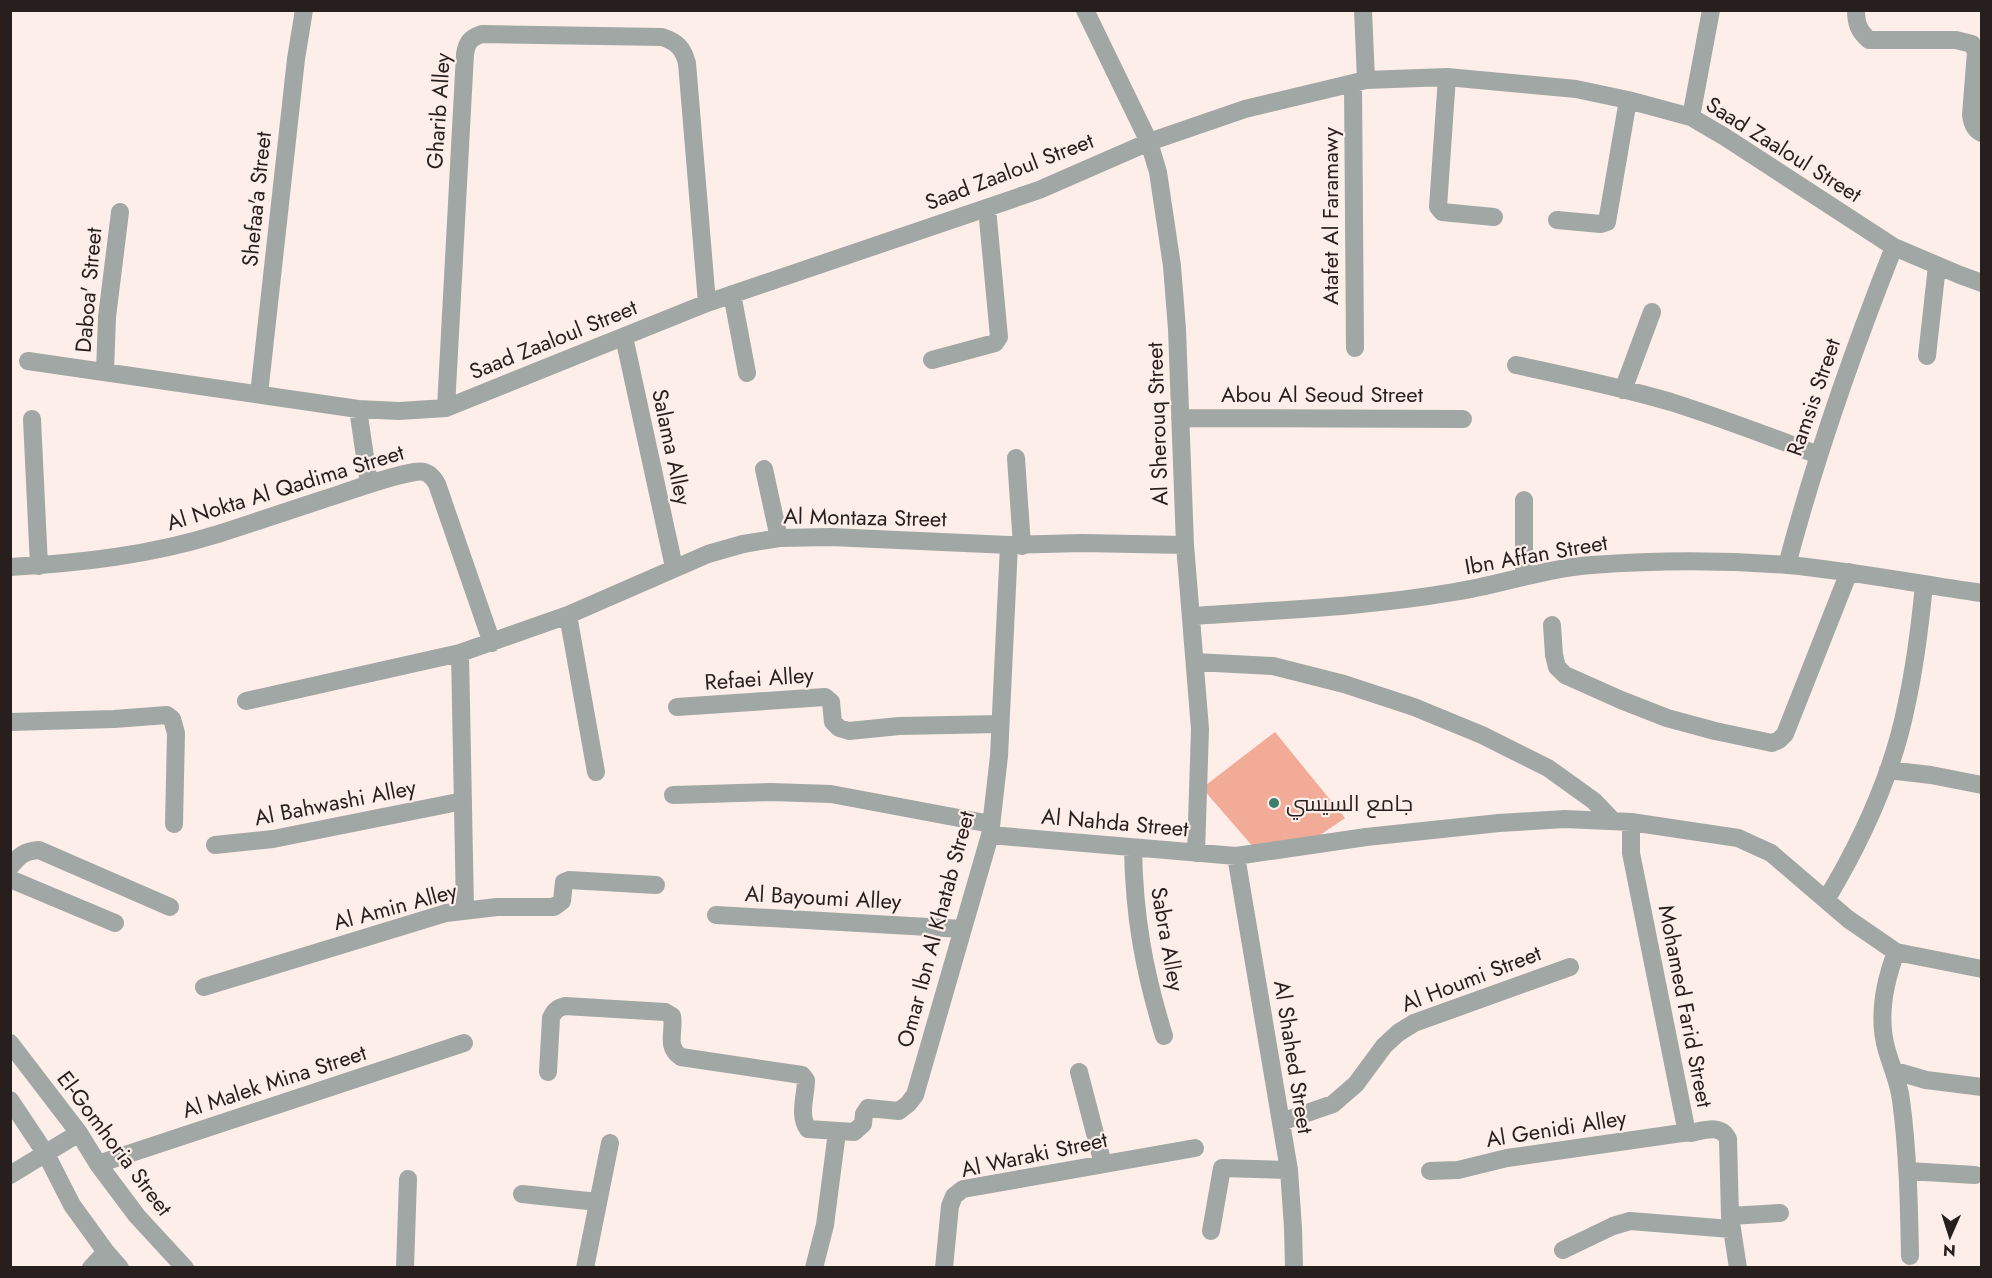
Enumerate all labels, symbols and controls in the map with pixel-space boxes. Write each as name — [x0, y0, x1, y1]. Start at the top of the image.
street label: Gharib Alley — [418, 51, 458, 170]
street label: Saad Zaaloul Street — [1700, 88, 1869, 210]
street label: Saad Zaaloul Street — [920, 124, 1099, 218]
street label: Atafet Al Faramawy — [1314, 127, 1346, 305]
street label: Shefaa'a Street — [233, 129, 279, 268]
street label: Daboa' Street — [67, 225, 109, 354]
street label: Saad Zaaloul Street — [464, 291, 642, 387]
street label: Ramsis Street — [1778, 333, 1848, 460]
street label: Al Sherouq Street — [1138, 341, 1176, 506]
street label: Abou Al Seoud Street — [1221, 378, 1424, 410]
street label: Salama Alley — [644, 386, 700, 508]
street label: Al Nokta Al Qadima Street — [162, 435, 408, 538]
street label: Al Montaza Street — [783, 500, 948, 534]
street label: Ibn Affan Street — [1462, 526, 1611, 582]
street label: Refaei Alley — [703, 658, 815, 698]
street label: Al Bahwashi Alley — [251, 771, 419, 833]
place label: جامع السيسي — [1286, 787, 1413, 820]
marker: جامع السيسي — [1267, 796, 1281, 810]
street label: Al Nahda Street — [1040, 800, 1191, 844]
street label: Omar Ibn Al Khatab Street — [888, 807, 982, 1051]
street label: Al Amin Alley — [329, 874, 461, 938]
street label: Al Bayoumi Alley — [744, 877, 902, 917]
street label: Sabra Alley — [1143, 884, 1193, 994]
street label: Mohamed Farid Street — [1651, 902, 1721, 1111]
street label: Al Houmi Street — [1396, 936, 1546, 1019]
street label: Al Shahed Street — [1266, 978, 1322, 1137]
street label: Al Malek Mina Street — [178, 1036, 371, 1126]
street label: El-Gomhoria Street — [50, 1064, 181, 1223]
street label: Al Genidi Alley — [1483, 1101, 1629, 1155]
street label: Al Waraki Street — [958, 1123, 1111, 1185]
north arrow — [1920, 1206, 1980, 1266]
text: N — [1942, 1239, 1956, 1262]

